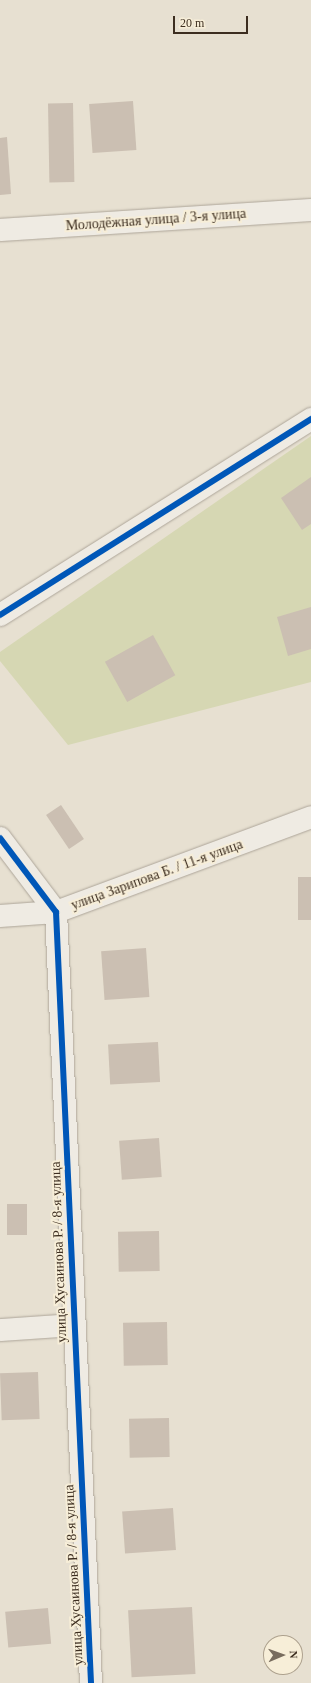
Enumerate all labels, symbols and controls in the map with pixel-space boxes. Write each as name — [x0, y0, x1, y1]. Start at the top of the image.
scale bar — [175, 8, 250, 34]
text: 20 m — [180, 16, 204, 30]
street label: Молодёжная улица / 3-я улица — [65, 205, 247, 235]
street label: улица Зарипова Б. / 11-я улица — [69, 836, 245, 914]
street label: улица Хусаинова Р. / 8-я улица — [47, 1161, 71, 1343]
street label: улица Хусаинова Р. / 8-я улица — [61, 1484, 87, 1666]
north arrow — [263, 1635, 303, 1675]
text: N — [288, 1650, 300, 1659]

